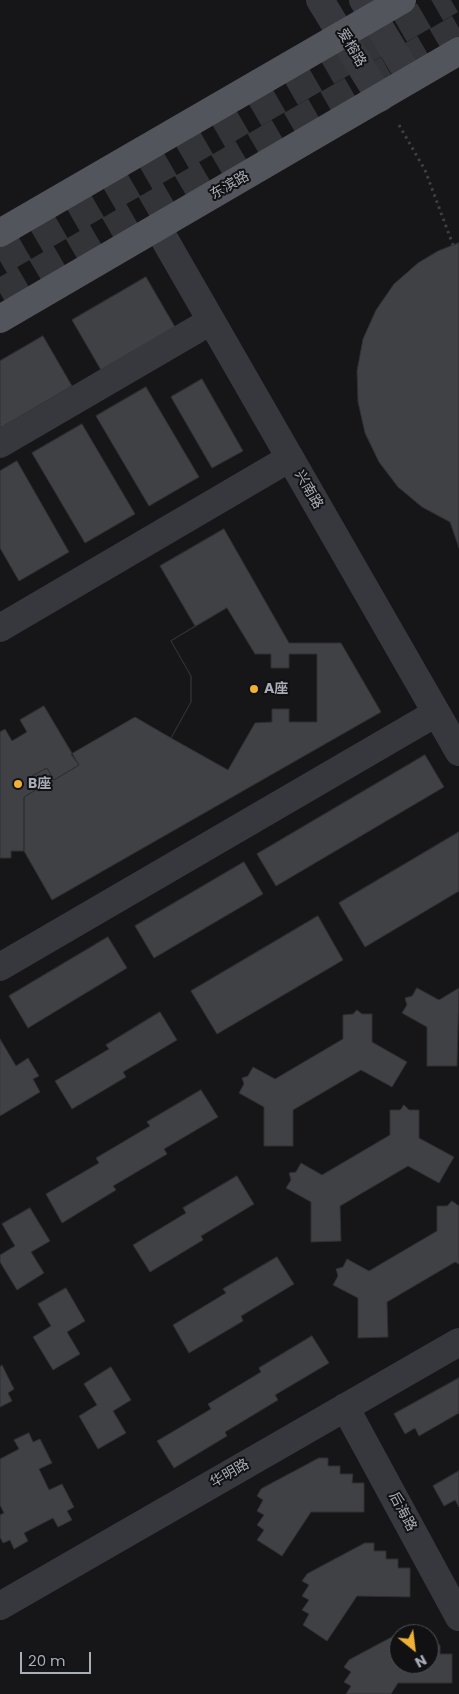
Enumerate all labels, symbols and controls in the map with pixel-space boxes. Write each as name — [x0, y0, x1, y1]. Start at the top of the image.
street label: 爱榕路 — [333, 26, 369, 70]
street label: 东滨路 — [208, 168, 252, 204]
street label: 兴南路 — [290, 468, 326, 512]
place label: A座 — [264, 681, 288, 697]
marker: A座 — [248, 683, 260, 695]
place label: B座 — [28, 776, 51, 792]
marker: B座 — [12, 778, 24, 790]
street label: 华明路 — [208, 1456, 252, 1492]
street label: 后海路 — [385, 1490, 419, 1534]
north arrow — [389, 1624, 439, 1674]
scale bar — [22, 1642, 94, 1674]
text: 20 m — [28, 1650, 66, 1671]
text: N — [411, 1650, 430, 1673]

